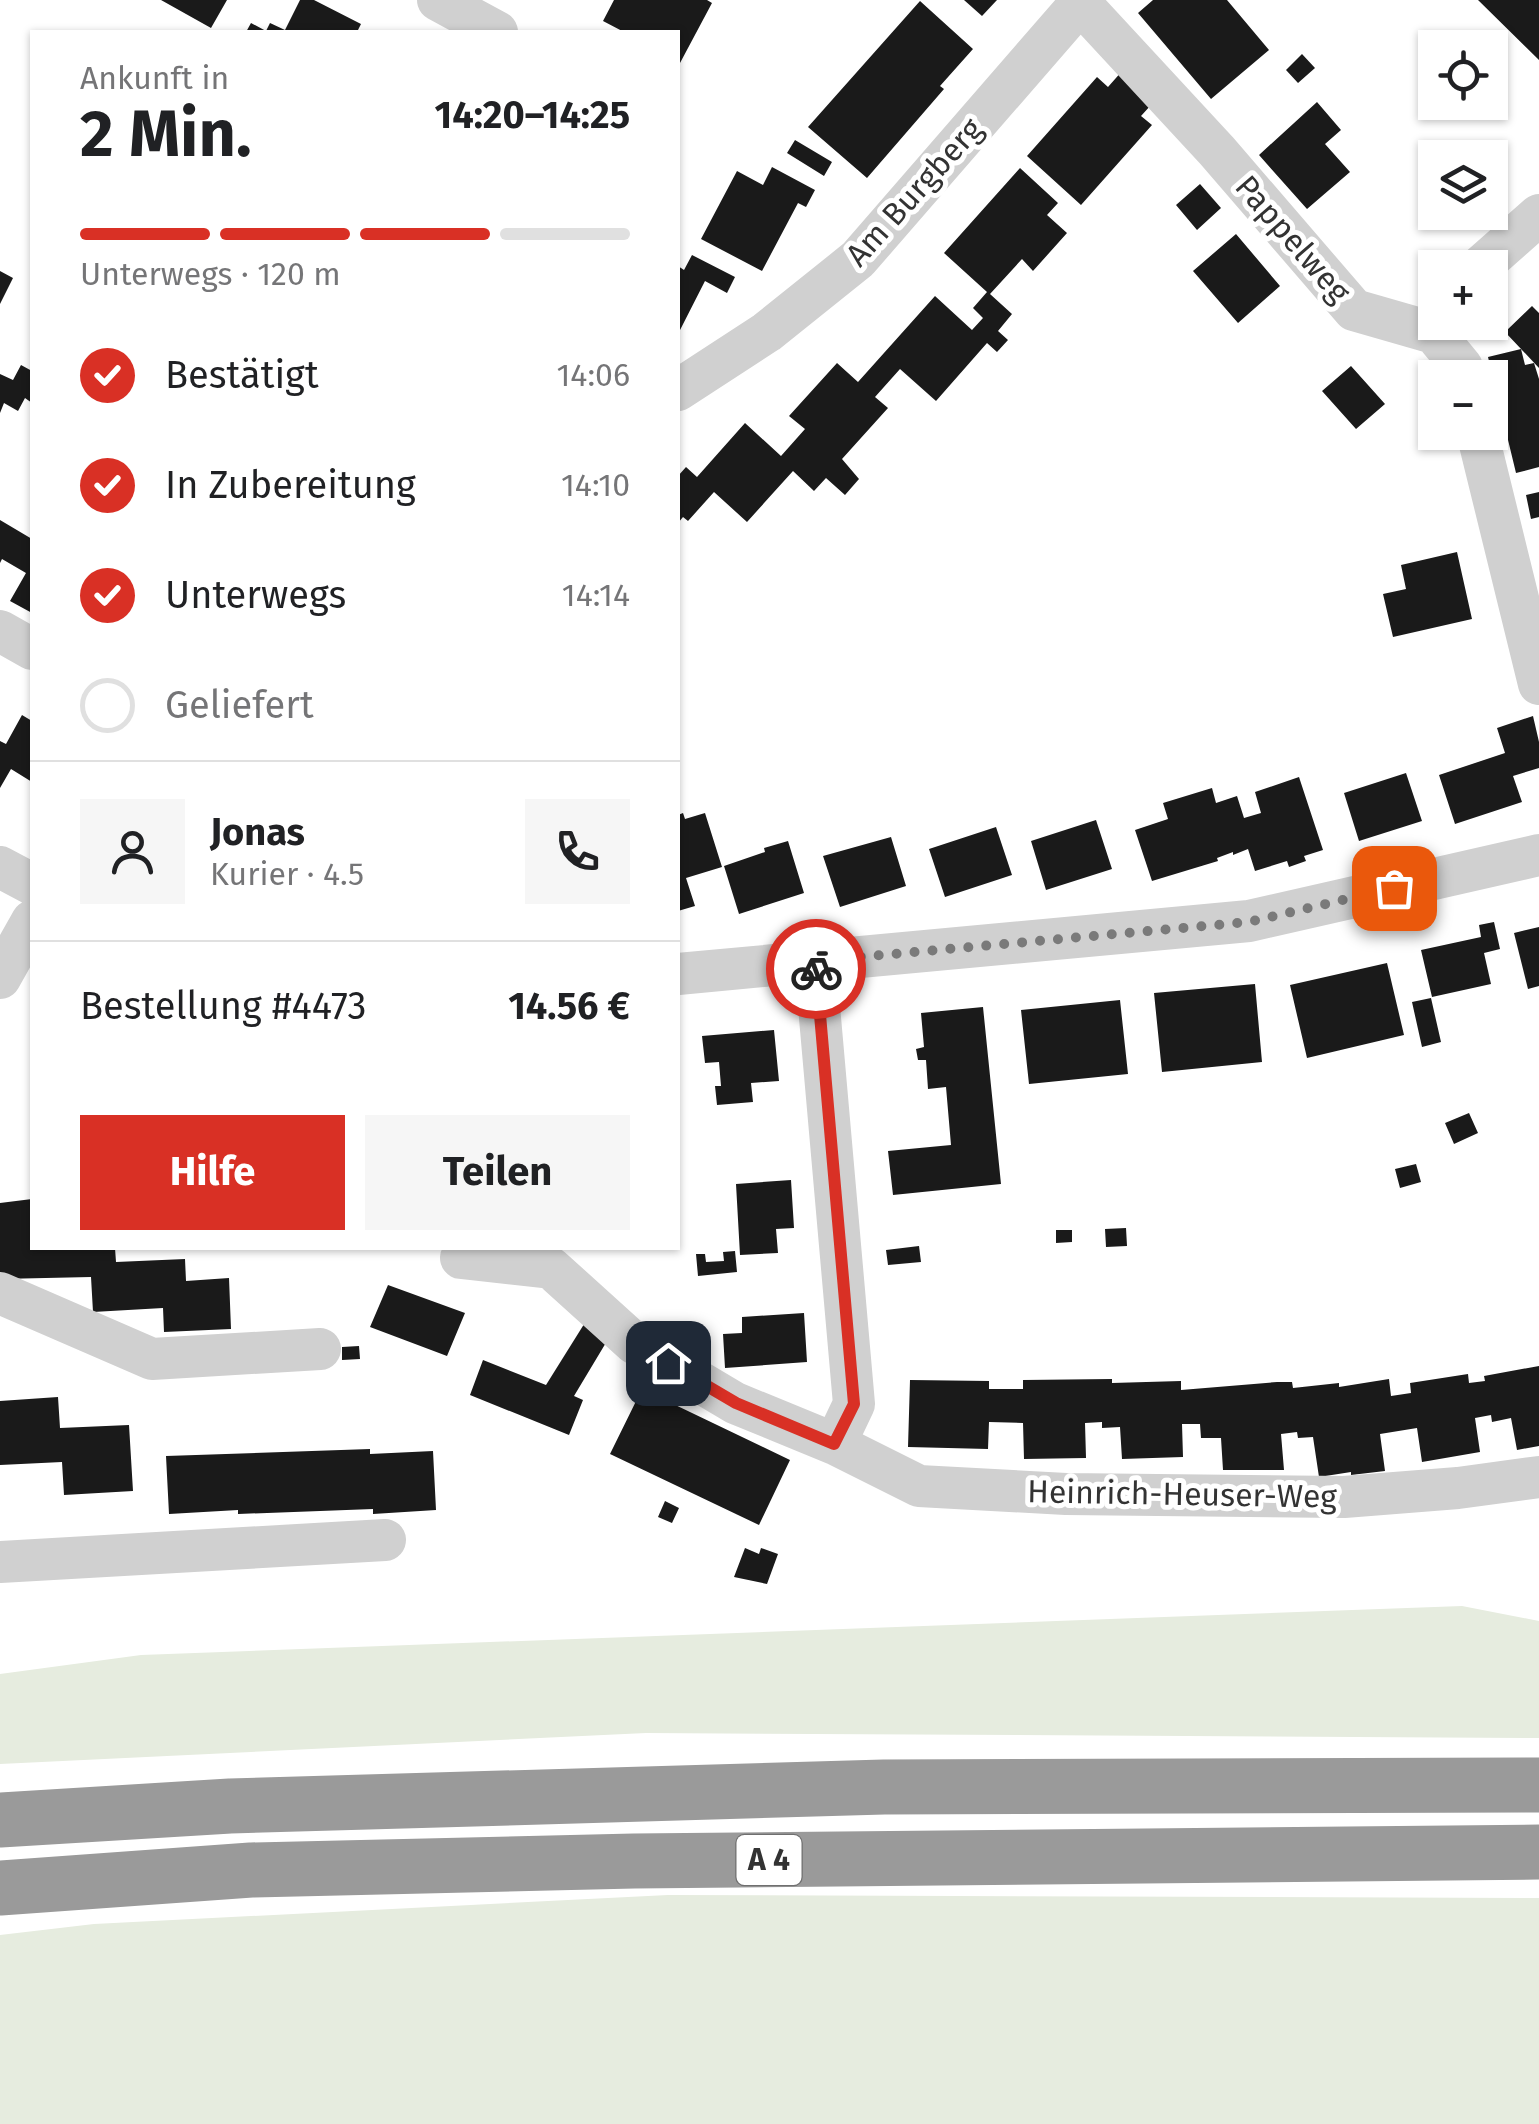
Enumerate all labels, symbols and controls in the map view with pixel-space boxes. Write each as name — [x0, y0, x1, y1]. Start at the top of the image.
map controls — [1418, 30, 1508, 450]
button: locate — [1418, 30, 1508, 120]
text: Ankunft in — [80, 59, 229, 97]
text: 14:20–14:25 — [435, 92, 630, 138]
text: 2 Min. — [80, 95, 252, 173]
street label: Am Burgberg — [838, 110, 991, 274]
button: layers — [1418, 140, 1508, 230]
street label: Pappelweg — [1227, 168, 1359, 311]
button: + — [1418, 250, 1508, 340]
text: Unterwegs · 120 m — [80, 255, 341, 293]
icon: check — [80, 348, 135, 403]
text: Bestätigt — [165, 352, 319, 398]
text: 14:06 — [557, 356, 630, 394]
button: − — [1418, 360, 1508, 450]
icon: check — [80, 458, 135, 513]
text: In Zubereitung — [165, 462, 416, 508]
text: 14:10 — [561, 466, 630, 504]
icon: check — [80, 568, 135, 623]
text: Unterwegs — [165, 572, 346, 618]
text: 14:14 — [562, 576, 630, 614]
text: Geliefert — [165, 682, 314, 728]
button: person — [80, 799, 185, 904]
button: phone — [525, 799, 630, 904]
text: Jonas — [210, 809, 305, 855]
pin — [1352, 846, 1437, 931]
text: Kurier · 4.5 — [210, 855, 364, 893]
icon: bag — [1367, 861, 1422, 916]
courier — [766, 919, 866, 1019]
icon: bike — [789, 942, 844, 997]
text: Bestellung #4473 — [80, 983, 367, 1029]
text: 14.56 € — [508, 983, 630, 1029]
button: Hilfe — [80, 1115, 345, 1230]
button: Teilen — [365, 1115, 630, 1230]
pin — [626, 1321, 711, 1406]
icon: home — [641, 1336, 696, 1391]
street label: Heinrich-Heuser-Weg — [1027, 1472, 1338, 1516]
road number: A 4 — [736, 1835, 802, 1885]

